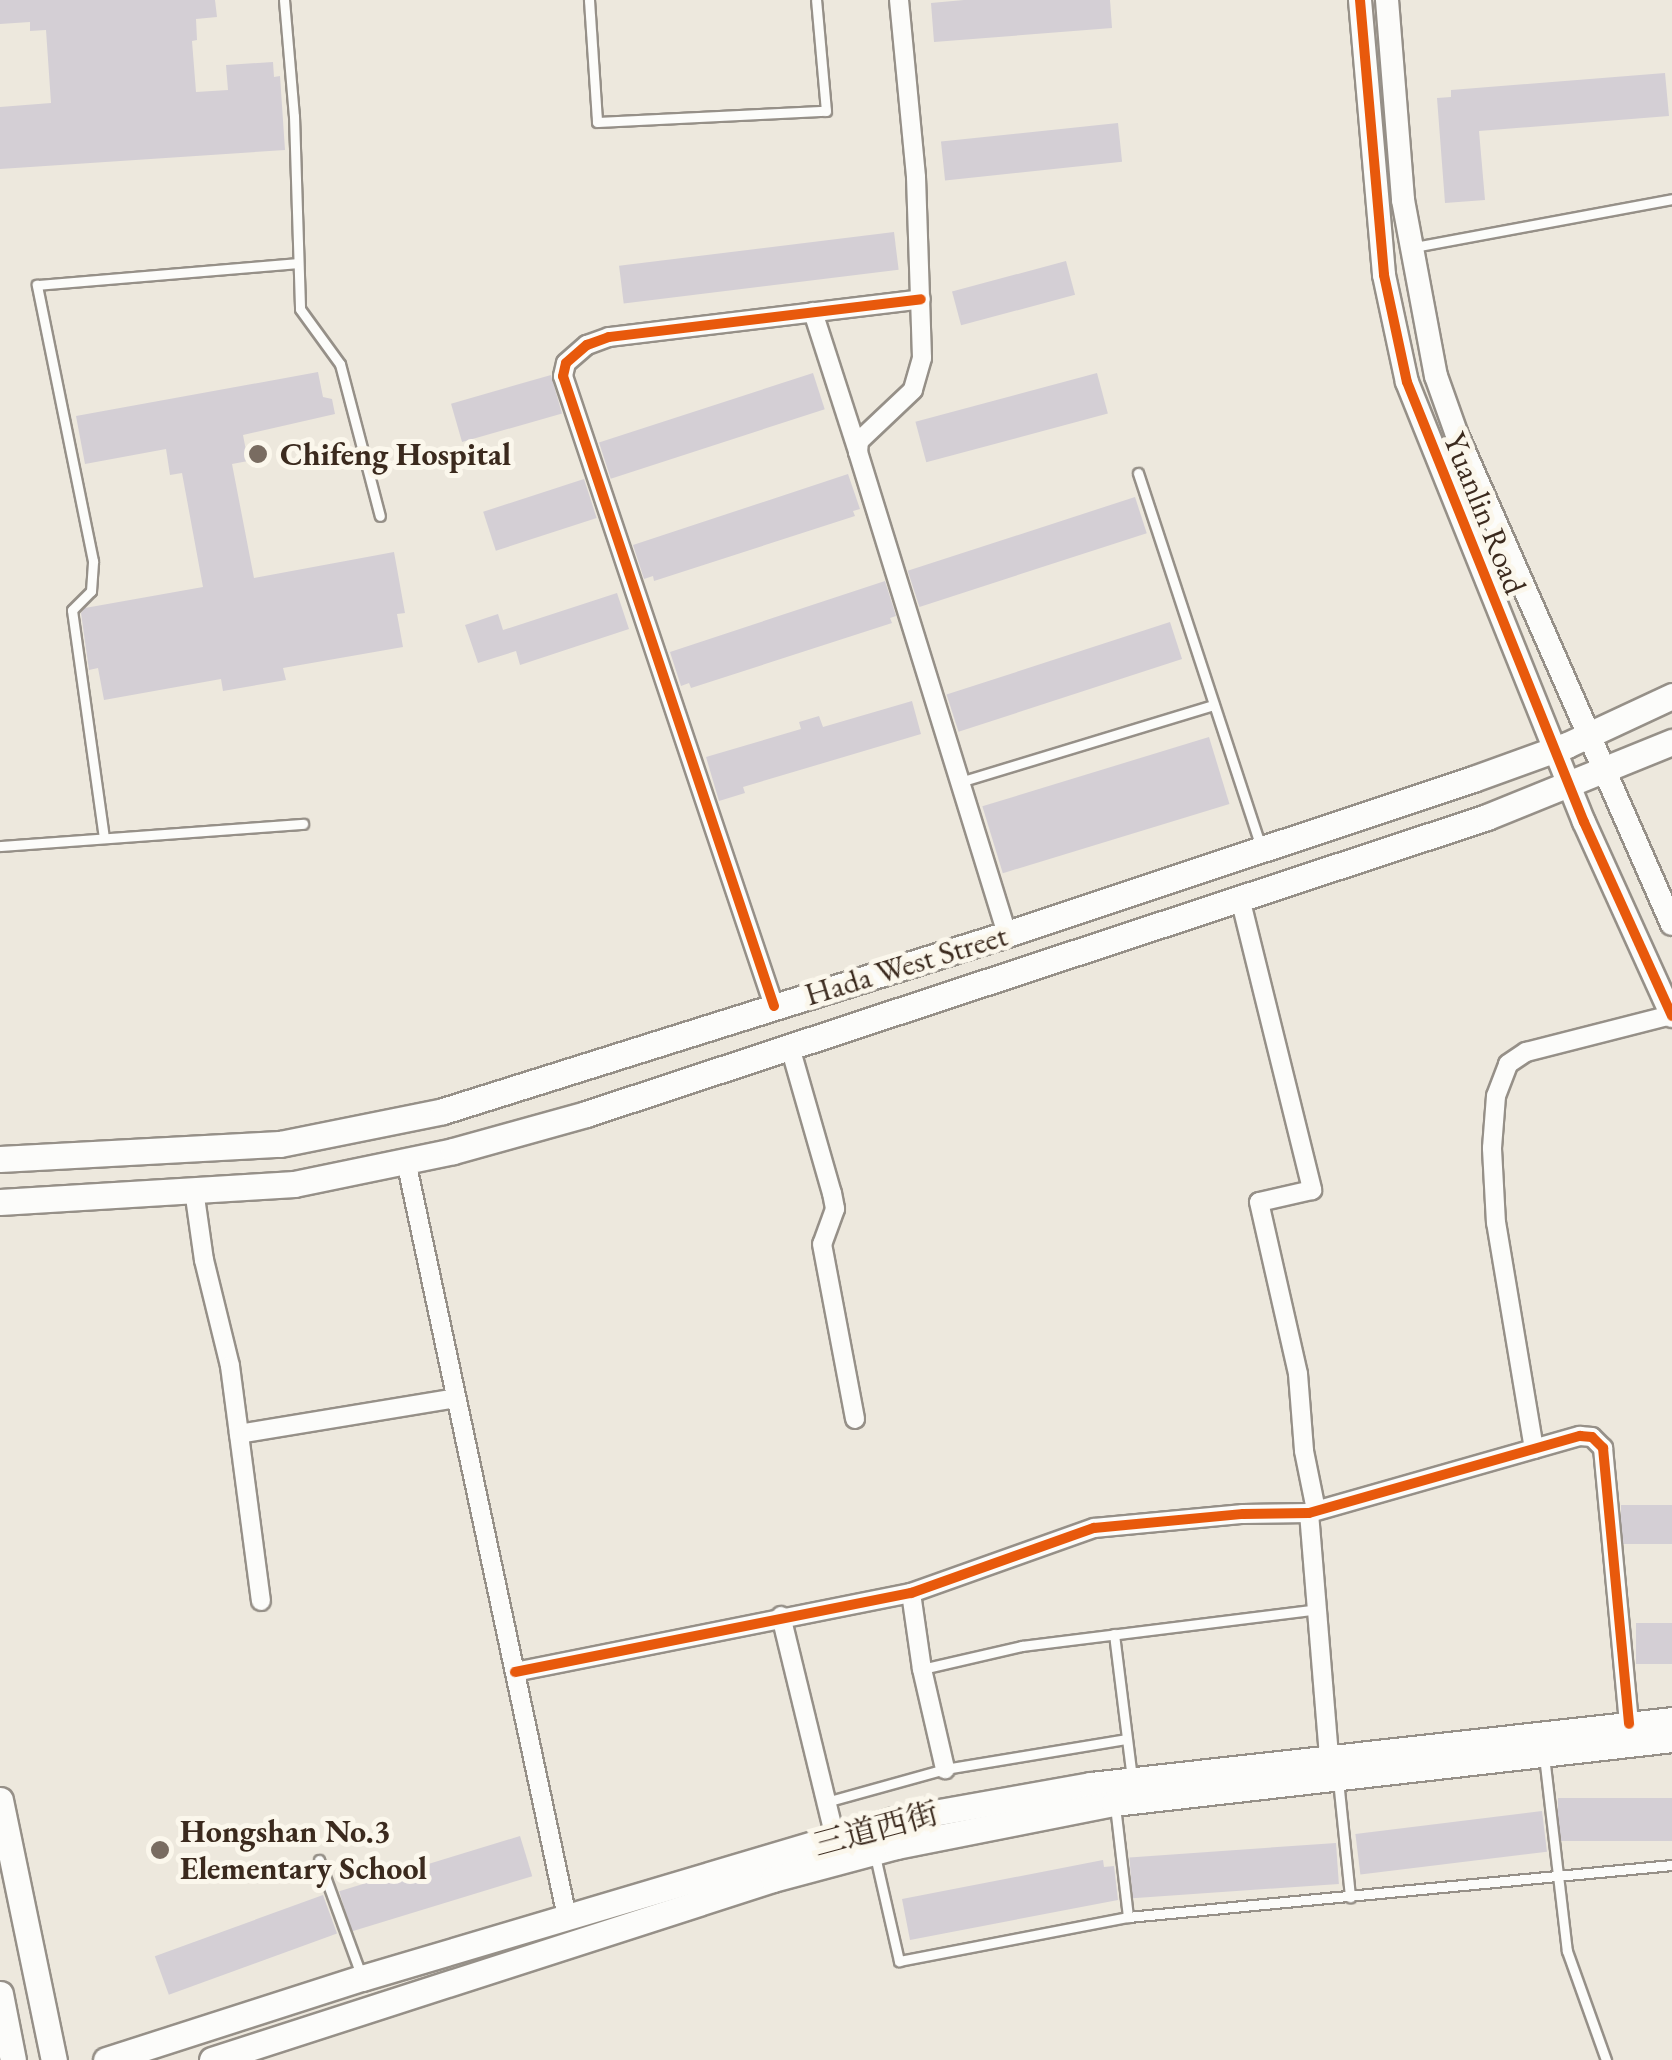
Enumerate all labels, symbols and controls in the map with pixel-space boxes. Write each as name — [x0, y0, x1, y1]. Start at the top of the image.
street label: Yuanlin Road — [1435, 427, 1535, 599]
place label: Chifeng Hospital — [280, 435, 511, 473]
marker: Chifeng Hospital — [245, 441, 271, 467]
street label: Hada West Street — [800, 916, 1012, 1014]
street label: 三道西街 — [809, 1794, 943, 1864]
place label: Hongshan No.3 Elementary School — [180, 1813, 427, 1888]
marker: Hongshan No.3 Elementary School — [149, 1839, 171, 1861]

